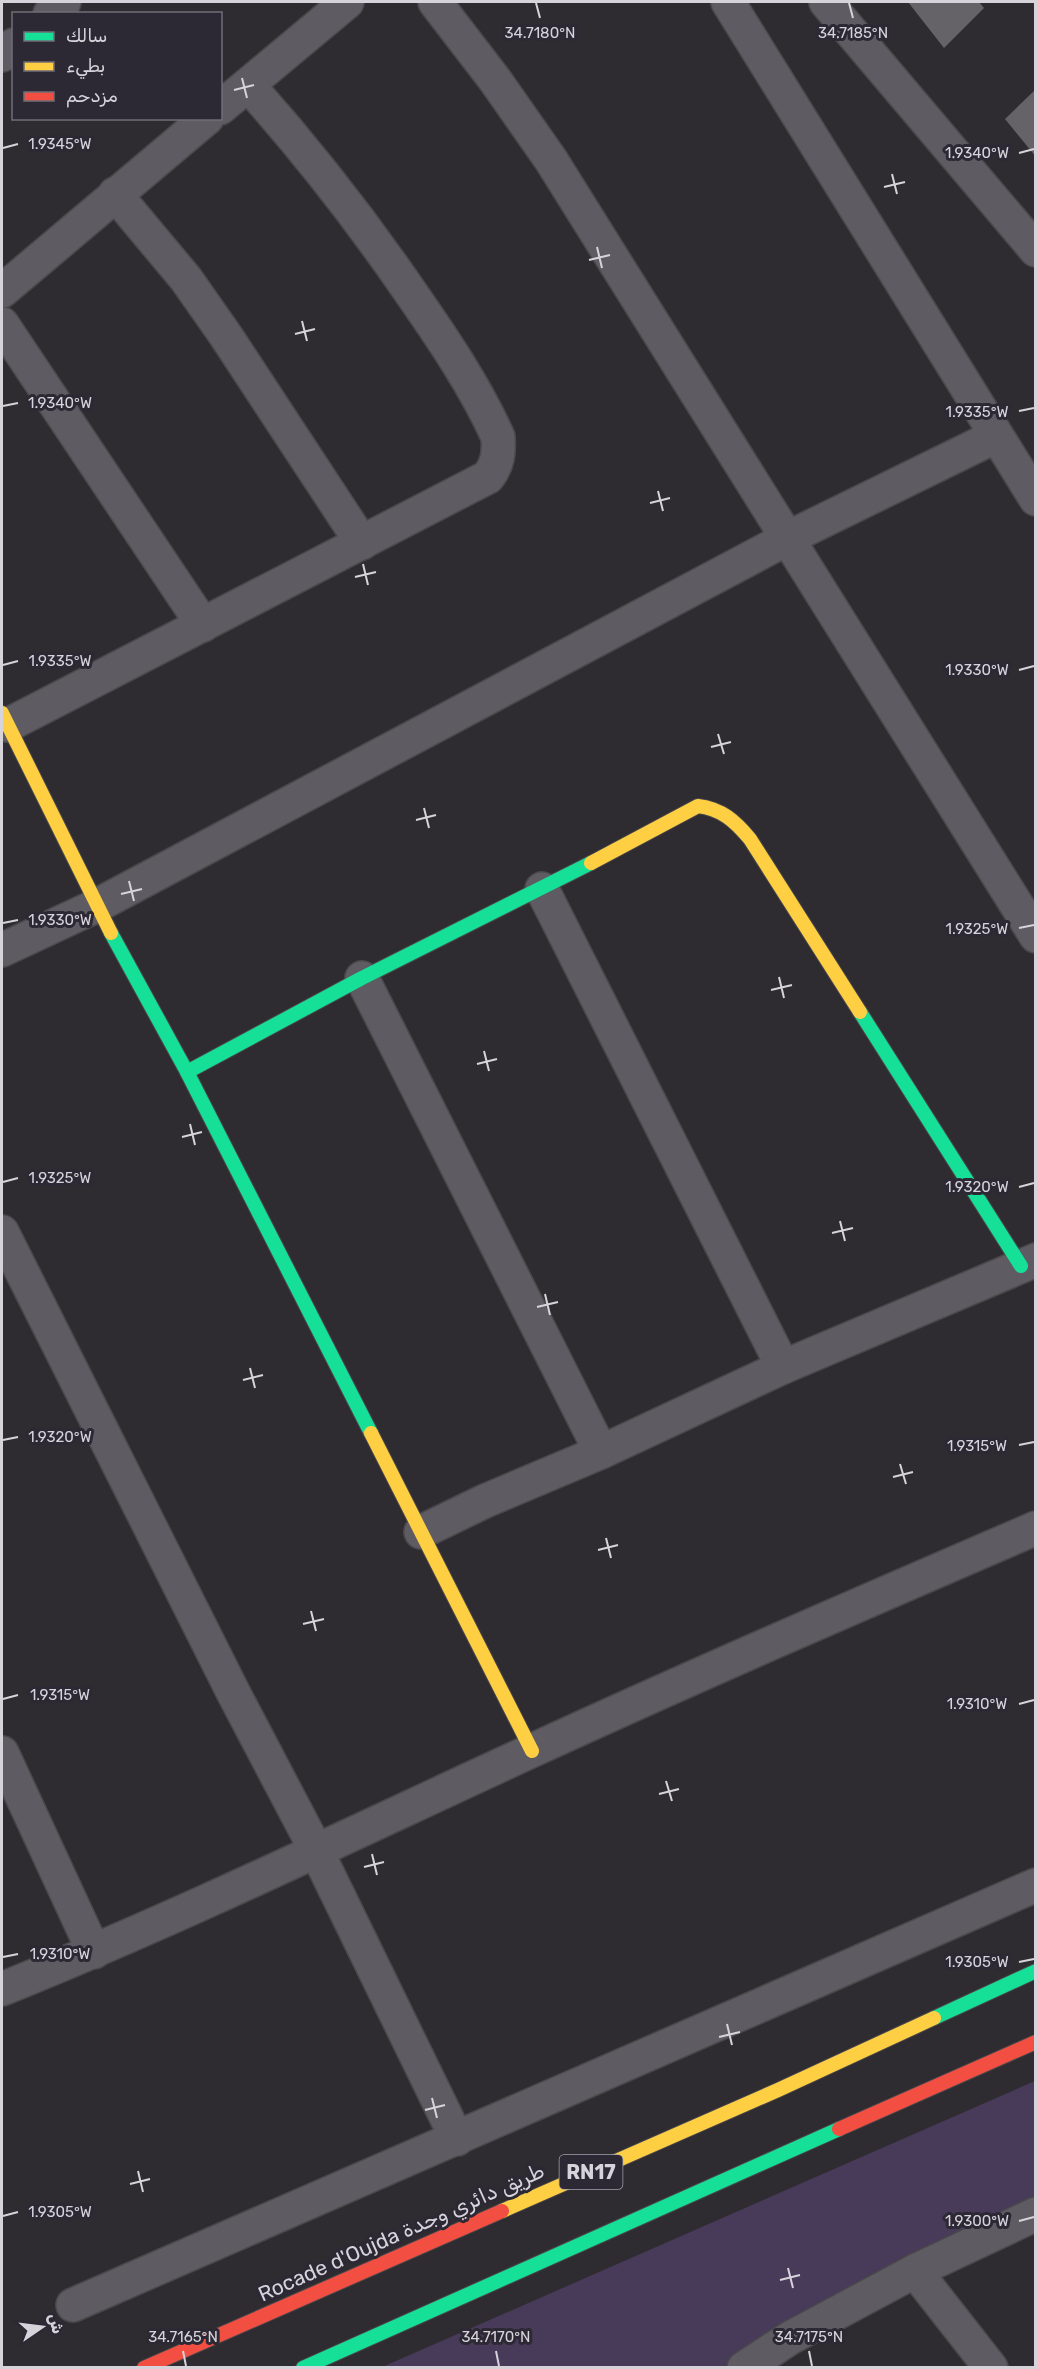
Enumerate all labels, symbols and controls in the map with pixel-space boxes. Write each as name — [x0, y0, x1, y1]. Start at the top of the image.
legend — [12, 12, 222, 120]
text: 34.7180°N — [505, 24, 575, 42]
text: 34.7185°N — [818, 24, 888, 42]
text: سالك — [66, 25, 107, 47]
text: بطيء — [66, 55, 105, 79]
text: مزدحم — [66, 85, 118, 108]
text: 1.9345°W — [28, 135, 92, 153]
text: 1.9340°W — [945, 144, 1009, 162]
text: 1.9340°W — [28, 394, 92, 412]
text: 1.9335°W — [946, 403, 1008, 421]
text: 1.9335°W — [29, 652, 91, 670]
text: 1.9330°W — [945, 661, 1009, 679]
text: 1.9330°W — [28, 911, 92, 929]
text: 1.9325°W — [946, 920, 1008, 938]
text: 1.9325°W — [29, 1169, 91, 1187]
text: 1.9320°W — [945, 1178, 1009, 1196]
text: 1.9320°W — [28, 1428, 92, 1446]
text: 1.9315°W — [947, 1437, 1007, 1455]
text: 1.9315°W — [30, 1686, 90, 1704]
text: 1.9310°W — [947, 1695, 1007, 1713]
text: 1.9310°W — [30, 1945, 90, 1963]
text: 1.9305°W — [945, 1953, 1009, 1971]
road number: RN17 — [560, 2155, 622, 2189]
street label: Rocade d'Oujda طريق دائري وجدة — [254, 2157, 549, 2308]
text: 1.9305°W — [28, 2203, 92, 2221]
text: 1.9300°W — [945, 2212, 1009, 2230]
north arrow — [12, 2297, 72, 2357]
text: ش — [44, 2311, 68, 2336]
text: 34.7165°N — [148, 2328, 218, 2346]
text: 34.7170°N — [461, 2328, 531, 2346]
text: 34.7175°N — [775, 2328, 843, 2346]

